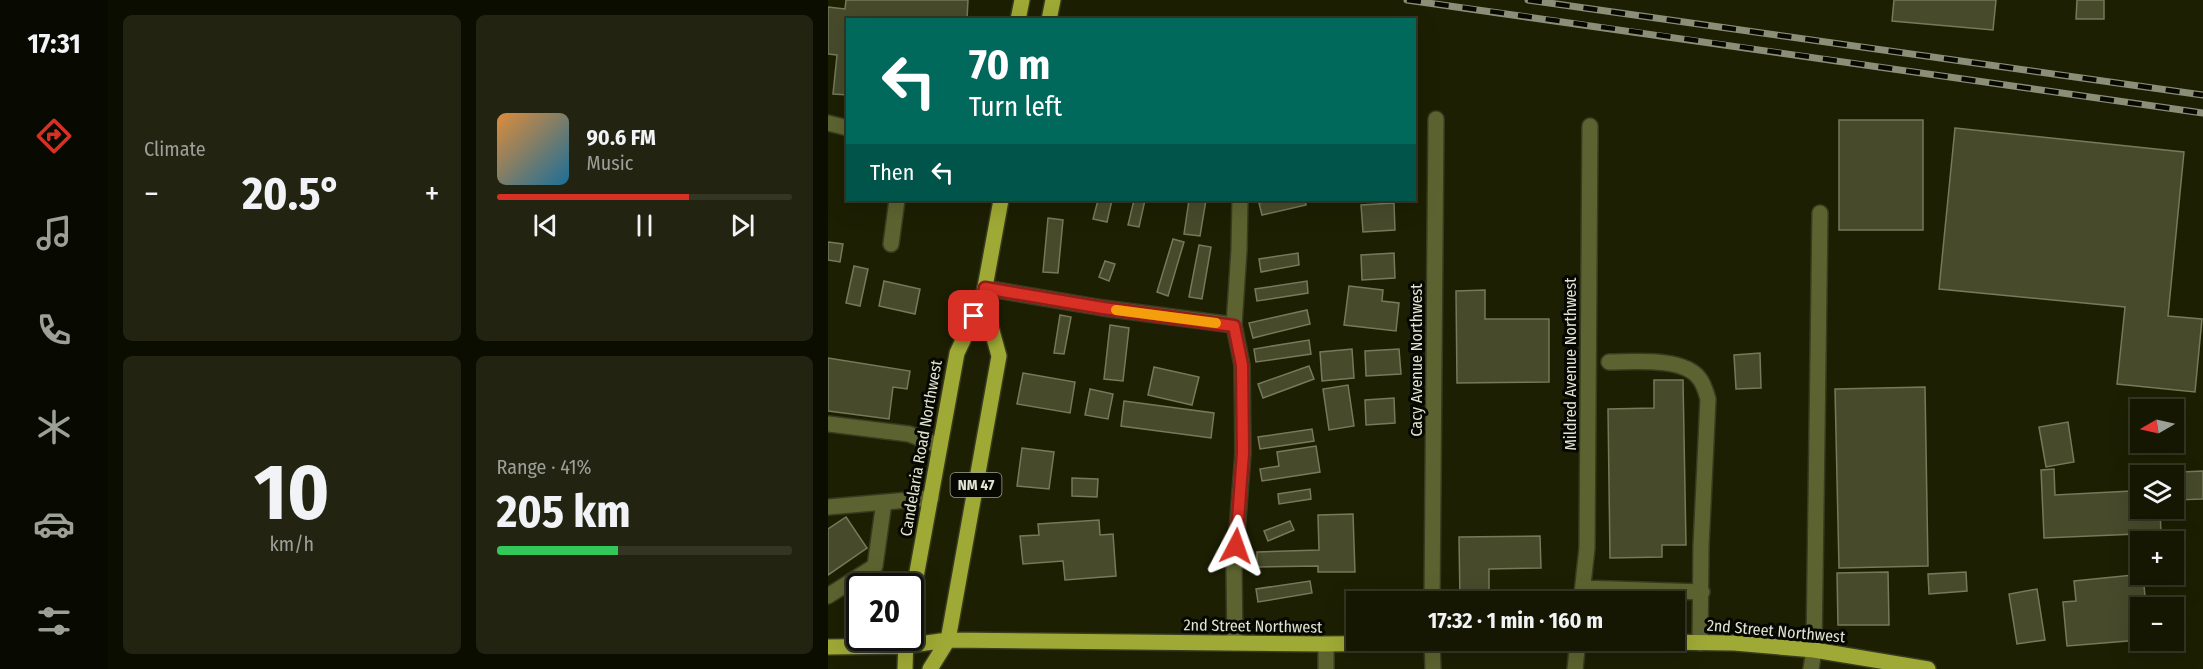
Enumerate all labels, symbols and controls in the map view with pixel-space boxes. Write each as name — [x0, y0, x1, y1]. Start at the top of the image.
text: 17:31 — [27, 28, 81, 60]
text: 70 m — [969, 40, 1050, 90]
icon: left — [870, 42, 948, 120]
text: Turn left — [969, 91, 1062, 123]
icon: directions — [33, 115, 75, 157]
text: 90.6 FM — [587, 124, 656, 151]
text: Climate — [144, 137, 206, 161]
text: Music — [587, 151, 633, 175]
icon: left — [926, 156, 959, 189]
text: Then — [870, 159, 914, 186]
text: 20.5° — [242, 167, 341, 221]
text: − — [144, 174, 159, 214]
text: + — [424, 174, 439, 214]
icon: previous — [529, 209, 562, 242]
icon: pause — [628, 209, 661, 242]
icon: next — [726, 209, 759, 242]
icon: music — [33, 212, 75, 254]
street label: Mildred Avenue Northwest — [1561, 277, 1580, 451]
street label: Cacy Avenue Northwest — [1407, 283, 1426, 437]
pin — [948, 290, 999, 341]
icon: arrive — [957, 299, 990, 332]
icon: phone — [33, 309, 75, 351]
street label: Candelaria Road Northwest — [896, 358, 946, 538]
north arrow — [2130, 399, 2184, 453]
map controls — [2130, 399, 2184, 651]
icon: climate — [33, 406, 75, 448]
text: 10 — [254, 446, 330, 540]
text: Range · 41% — [497, 455, 592, 479]
button: layers — [2130, 465, 2184, 519]
road number: NM 47 — [950, 473, 1002, 497]
text: 205 km — [497, 485, 631, 539]
icon: car — [33, 503, 75, 545]
position arrow — [1204, 514, 1268, 578]
button: + — [2130, 531, 2184, 585]
text: km/h — [269, 532, 314, 556]
speed limit sign: 20 — [846, 573, 924, 651]
button: − — [2130, 597, 2184, 651]
icon: filters — [33, 600, 75, 642]
text: 17:32 · 1 min · 160 m — [1428, 607, 1603, 634]
street label: 2nd Street Northwest — [1183, 615, 1323, 637]
street label: 2nd Street Northwest — [1706, 615, 1847, 647]

